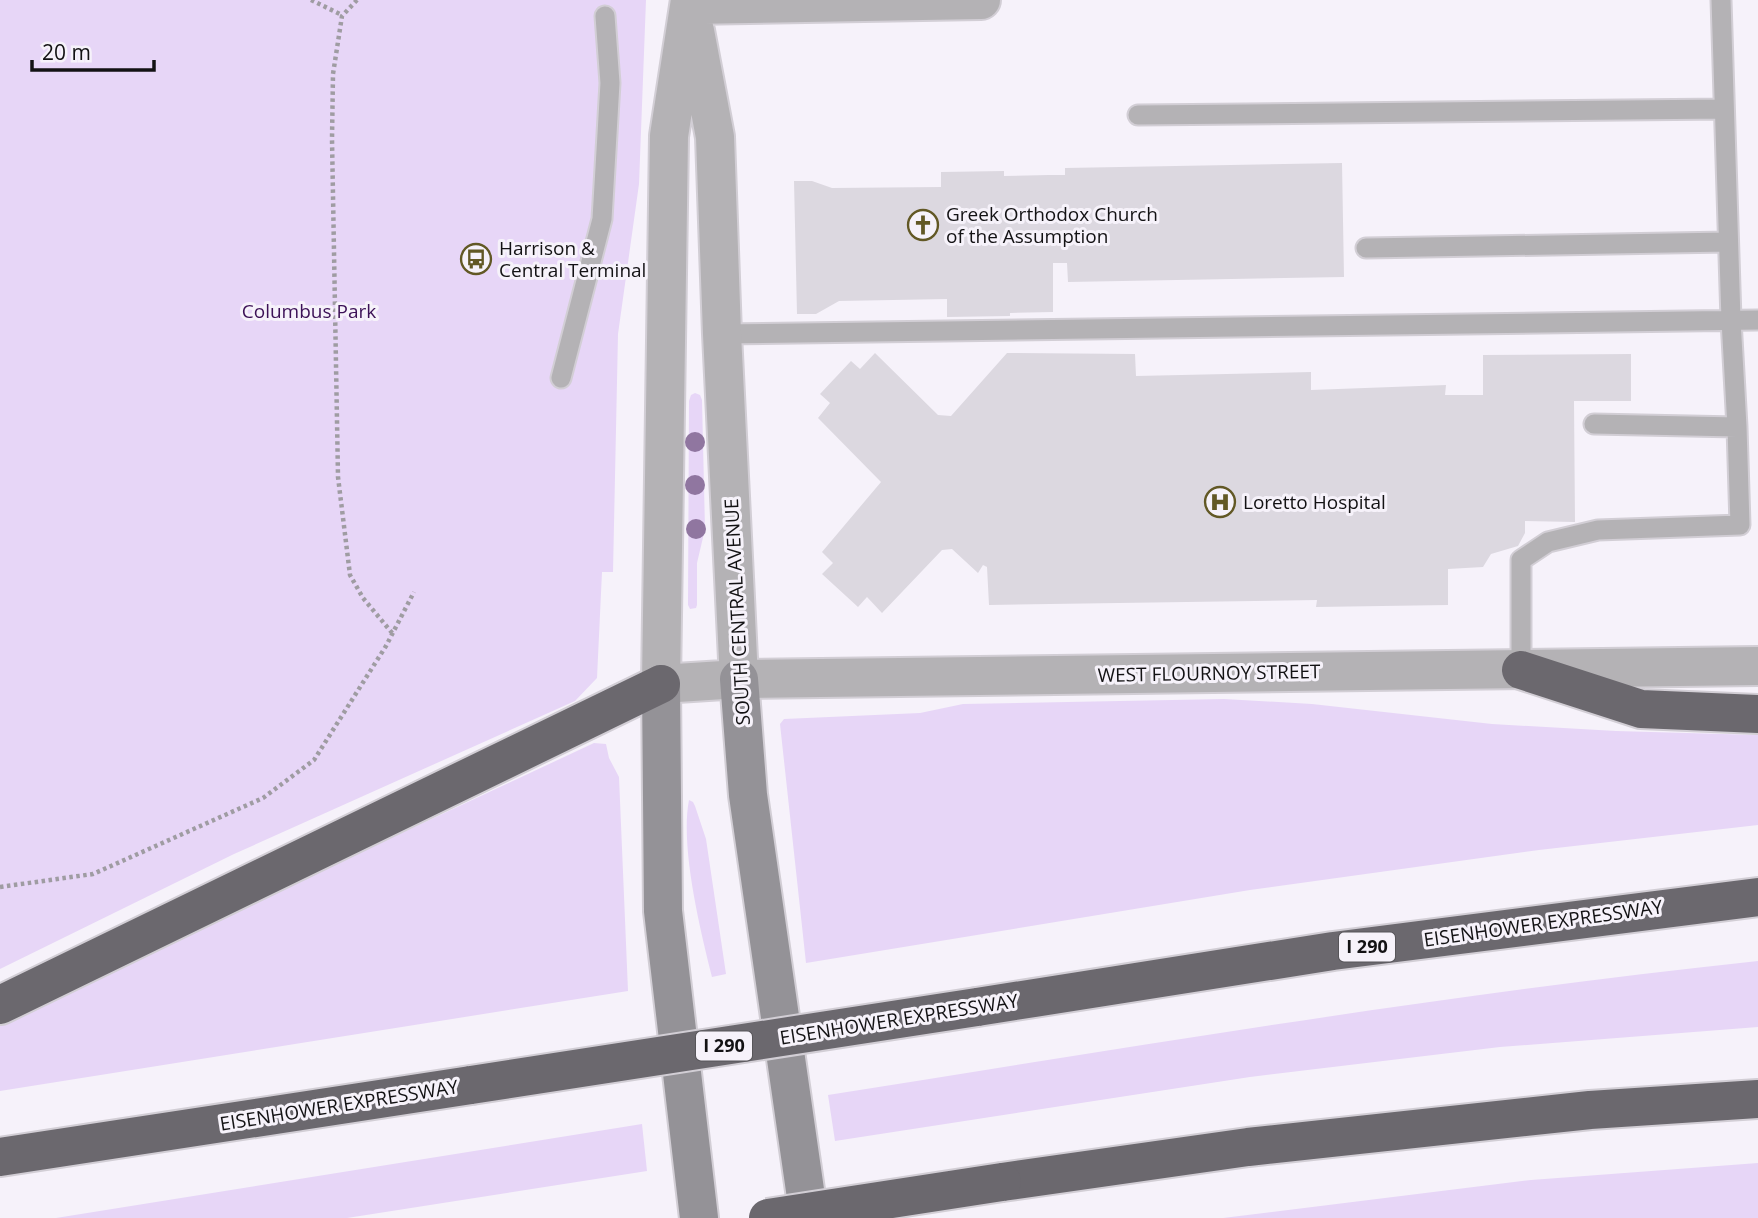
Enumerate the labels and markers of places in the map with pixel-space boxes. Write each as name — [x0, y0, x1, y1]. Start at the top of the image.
place label: Greek Orthodox Church of the Assumption — [946, 201, 1158, 249]
church icon: Greek Orthodox Church of the Assumption — [906, 208, 940, 242]
place label: Harrison & Central Terminal — [499, 235, 646, 283]
bus stop icon: Harrison & Central Terminal — [459, 242, 493, 276]
hospital icon: Loretto Hospital — [1203, 485, 1237, 519]
place label: Loretto Hospital — [1243, 489, 1386, 515]

